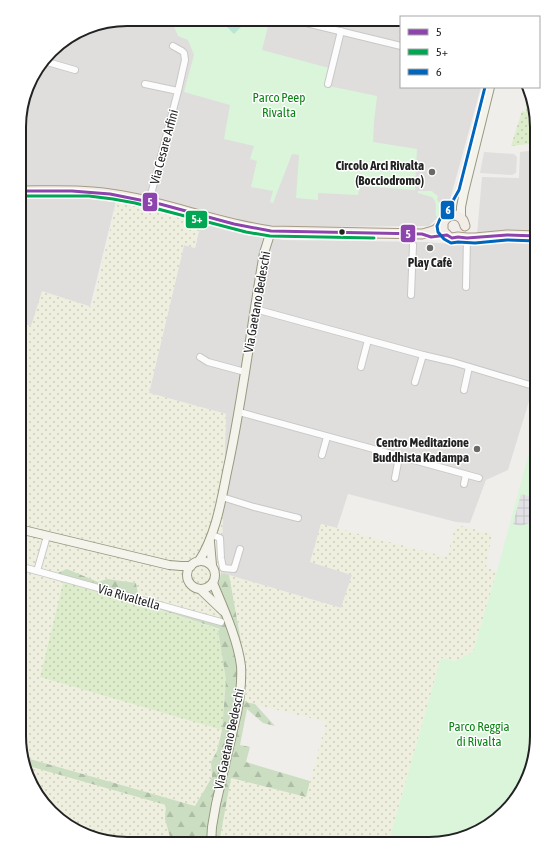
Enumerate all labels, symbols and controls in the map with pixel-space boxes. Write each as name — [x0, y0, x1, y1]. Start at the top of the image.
legend — [400, 16, 540, 88]
text: 5 — [436, 25, 442, 39]
text: 5+ — [436, 45, 448, 59]
text: 6 — [436, 65, 442, 79]
park label: Parco Peep Rivalta — [253, 90, 305, 120]
street label: Via Cesare Arfini — [147, 108, 181, 186]
place label: Circolo Arci Rivalta (Bocciodromo) — [335, 158, 424, 188]
marker: Circolo Arci Rivalta (Bocciodromo) — [427, 167, 437, 177]
line badge: 5 — [142, 192, 158, 212]
text: 5 — [147, 196, 153, 208]
line badge: 6 — [440, 200, 455, 220]
text: 6 — [445, 204, 451, 216]
line badge: 5+ — [185, 210, 208, 229]
text: 5+ — [192, 213, 203, 225]
line badge: 5 — [400, 224, 416, 243]
unlabelled marker — [337, 227, 347, 237]
text: 5 — [405, 228, 411, 240]
marker: Play Cafè — [425, 243, 435, 253]
street label: Via Gaetano Bedeschi — [241, 250, 273, 354]
place label: Play Cafè — [408, 255, 452, 270]
place label: Centro Meditazione Buddhista Kadampa — [373, 435, 469, 465]
marker: Centro Meditazione Buddhista Kadampa — [472, 444, 482, 454]
street label: Via Rivaltella — [96, 581, 162, 613]
street label: Via Gaetano Bedeschi — [211, 687, 247, 791]
park label: Parco Reggia di Rivalta — [448, 719, 510, 749]

